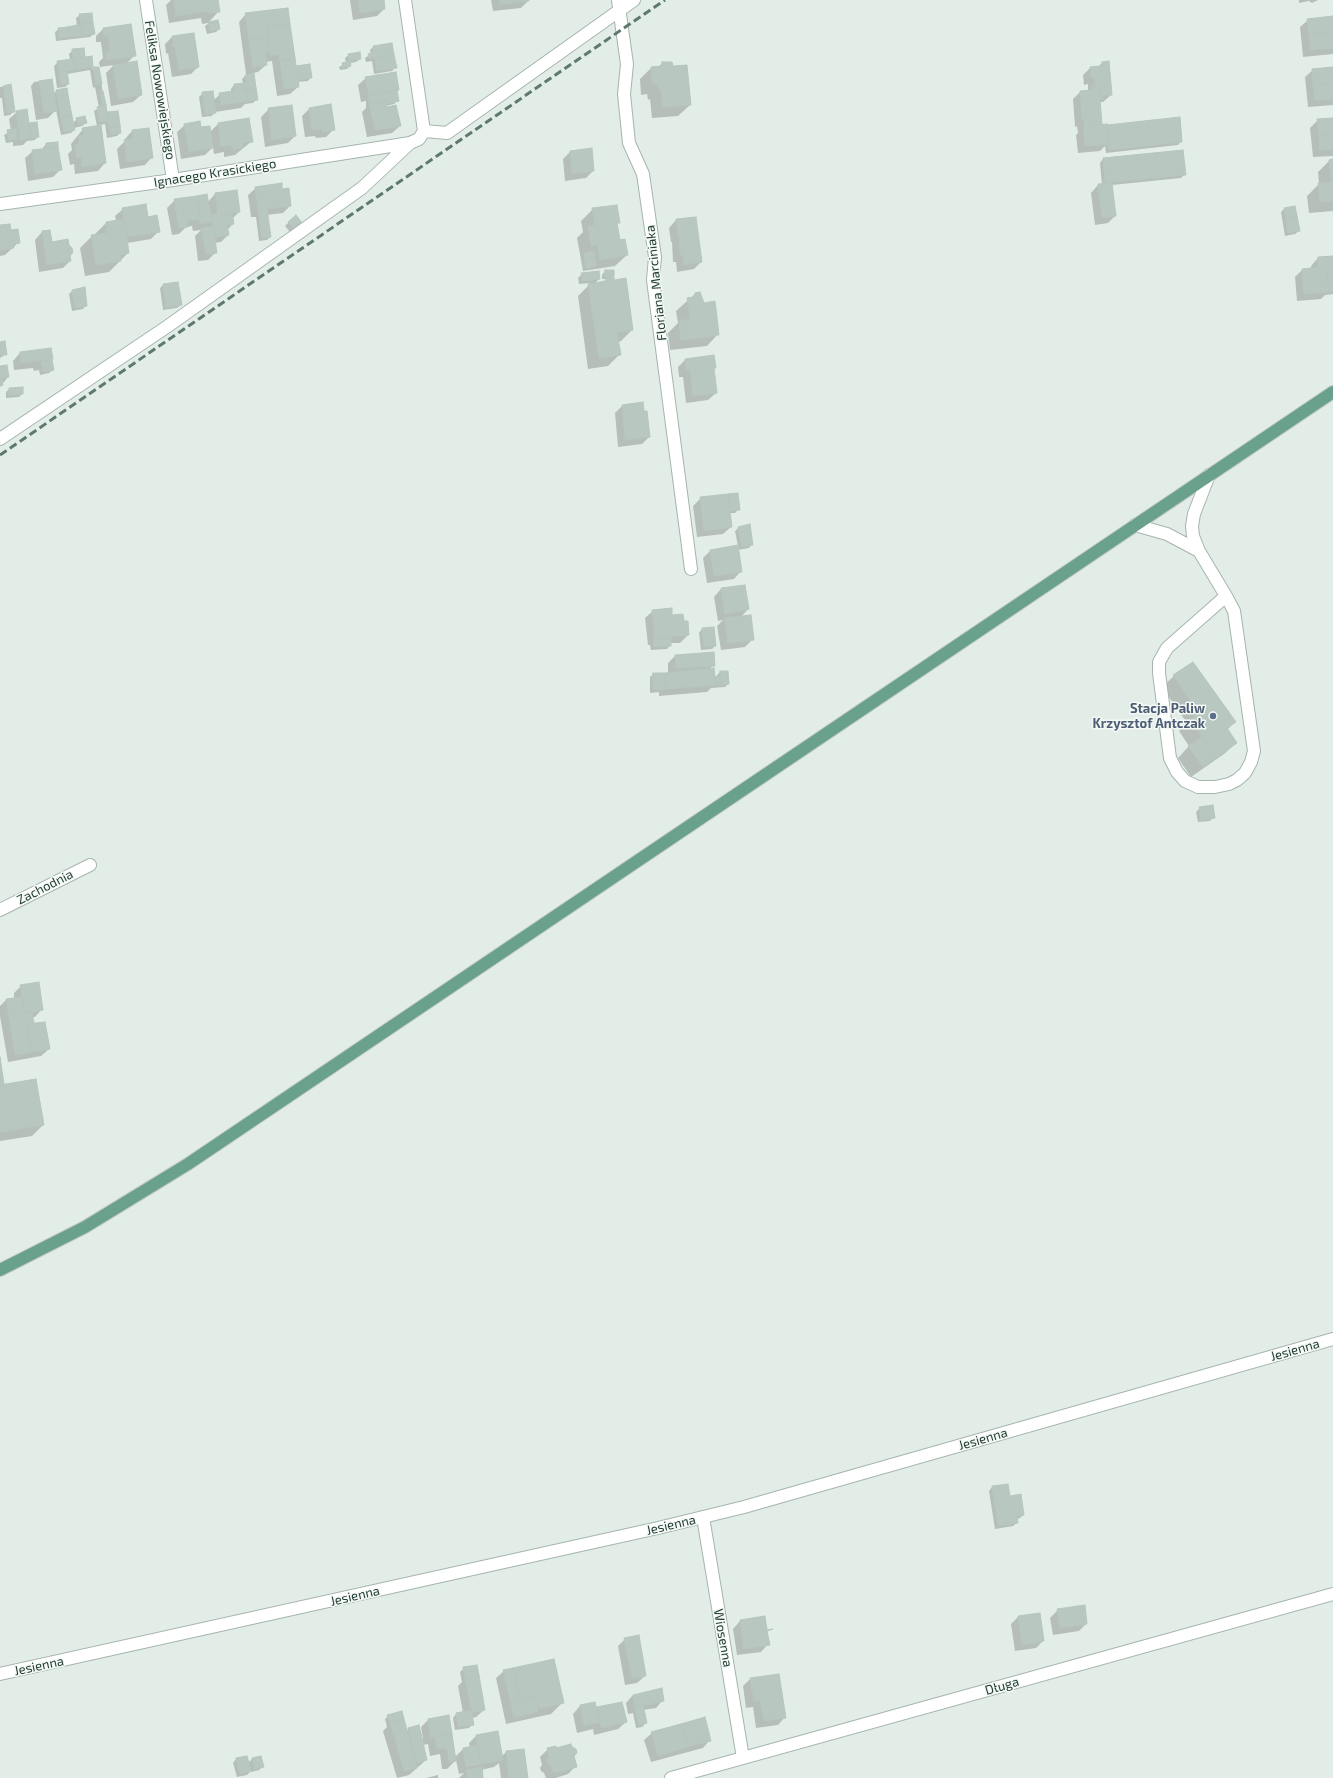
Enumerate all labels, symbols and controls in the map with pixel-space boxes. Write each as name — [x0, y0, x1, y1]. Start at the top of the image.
street label: Feliksa Nowowiejskiego — [141, 19, 179, 161]
street label: Ignacego Krasickiego — [153, 156, 277, 190]
street label: Floriana Marciniaka — [642, 224, 670, 342]
place label: Stacja Paliw Krzysztof Antczak — [1093, 701, 1205, 732]
marker: Stacja Paliw Krzysztof Antczak — [1208, 711, 1218, 721]
street label: Zachodnia — [14, 866, 76, 908]
street label: Jesienna — [1269, 1336, 1321, 1364]
street label: Jesienna — [957, 1425, 1009, 1453]
street label: Jesienna — [645, 1512, 697, 1538]
street label: Jesienna — [329, 1583, 381, 1609]
street label: Wiosenna — [710, 1608, 736, 1668]
street label: Jesienna — [13, 1653, 65, 1679]
street label: Długa — [983, 1674, 1021, 1698]

